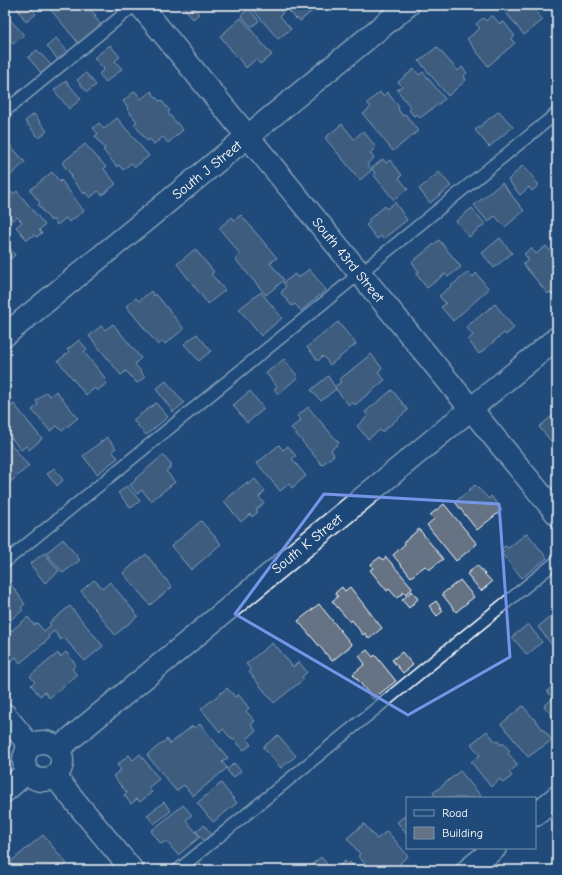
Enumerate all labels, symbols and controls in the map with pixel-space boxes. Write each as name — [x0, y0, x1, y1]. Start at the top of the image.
street label: South J Street — [169, 136, 246, 203]
street label: South 43rd Street — [308, 214, 388, 307]
street label: South K Street — [268, 510, 347, 578]
legend — [406, 797, 536, 849]
text: Road — [442, 806, 468, 820]
text: Building — [442, 826, 483, 840]

